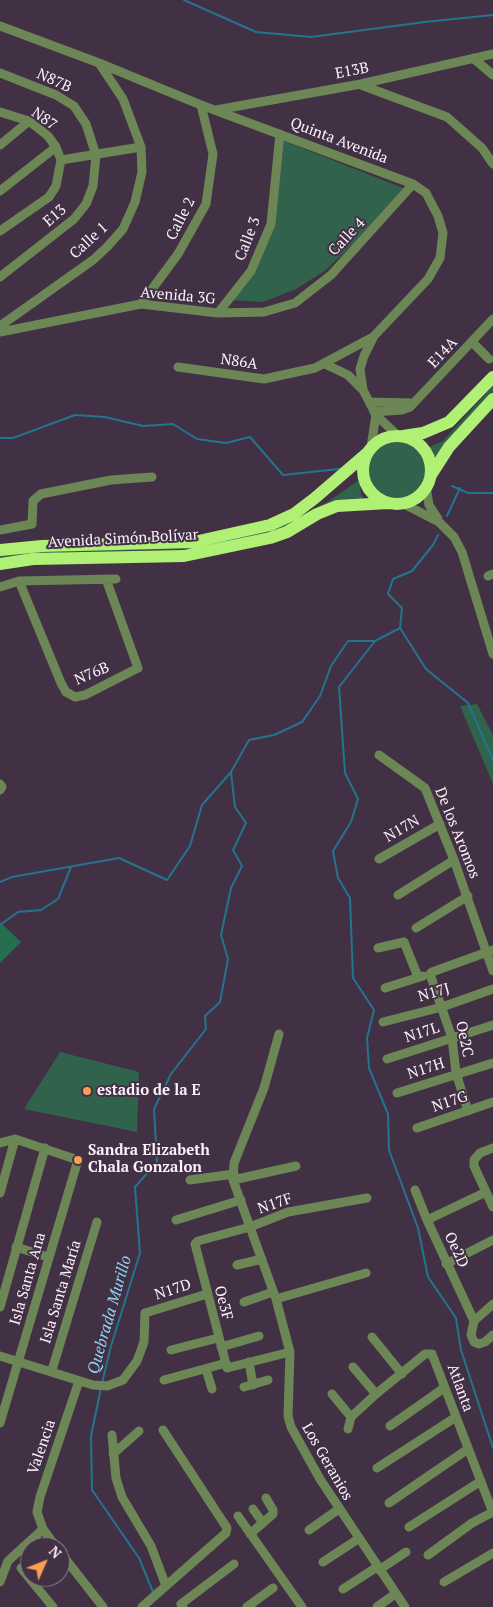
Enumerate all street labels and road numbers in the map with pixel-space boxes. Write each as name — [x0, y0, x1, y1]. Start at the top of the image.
street label: E13B — [334, 59, 370, 83]
street label: N87B — [34, 65, 74, 97]
street label: N87 — [28, 104, 60, 134]
street label: Quinta Avenida — [288, 114, 390, 168]
street label: Calle 2 — [163, 195, 199, 243]
street label: E13 — [40, 201, 70, 231]
street label: Calle 4 — [325, 214, 369, 260]
street label: Calle 3 — [231, 215, 265, 263]
street label: Calle 1 — [66, 219, 112, 263]
street label: Avenida 3G — [140, 284, 216, 308]
street label: E14A — [424, 334, 462, 372]
street label: N86A — [219, 350, 259, 374]
street label: Avenida Simón Bolívar — [47, 526, 199, 552]
street label: N76B — [72, 659, 112, 689]
street label: De los Aromos — [431, 785, 483, 881]
street label: N17N — [381, 812, 423, 846]
street label: N17J — [416, 980, 452, 1006]
street label: N17L — [402, 1019, 442, 1047]
street label: Oe2C — [451, 1019, 477, 1059]
street label: N17H — [405, 1055, 447, 1083]
street label: N17G — [430, 1087, 470, 1117]
street label: N17F — [255, 1190, 295, 1218]
street label: Oe2D — [440, 1229, 472, 1271]
street label: Isla Santa Ana — [6, 1231, 50, 1327]
street label: Isla Santa María — [37, 1238, 85, 1346]
street label: N17D — [152, 1276, 194, 1304]
street label: Oe3F — [210, 1284, 236, 1322]
street label: Atlanta — [443, 1362, 477, 1414]
street label: Valencia — [24, 1417, 60, 1477]
street label: Los Geranios — [298, 1420, 356, 1504]

